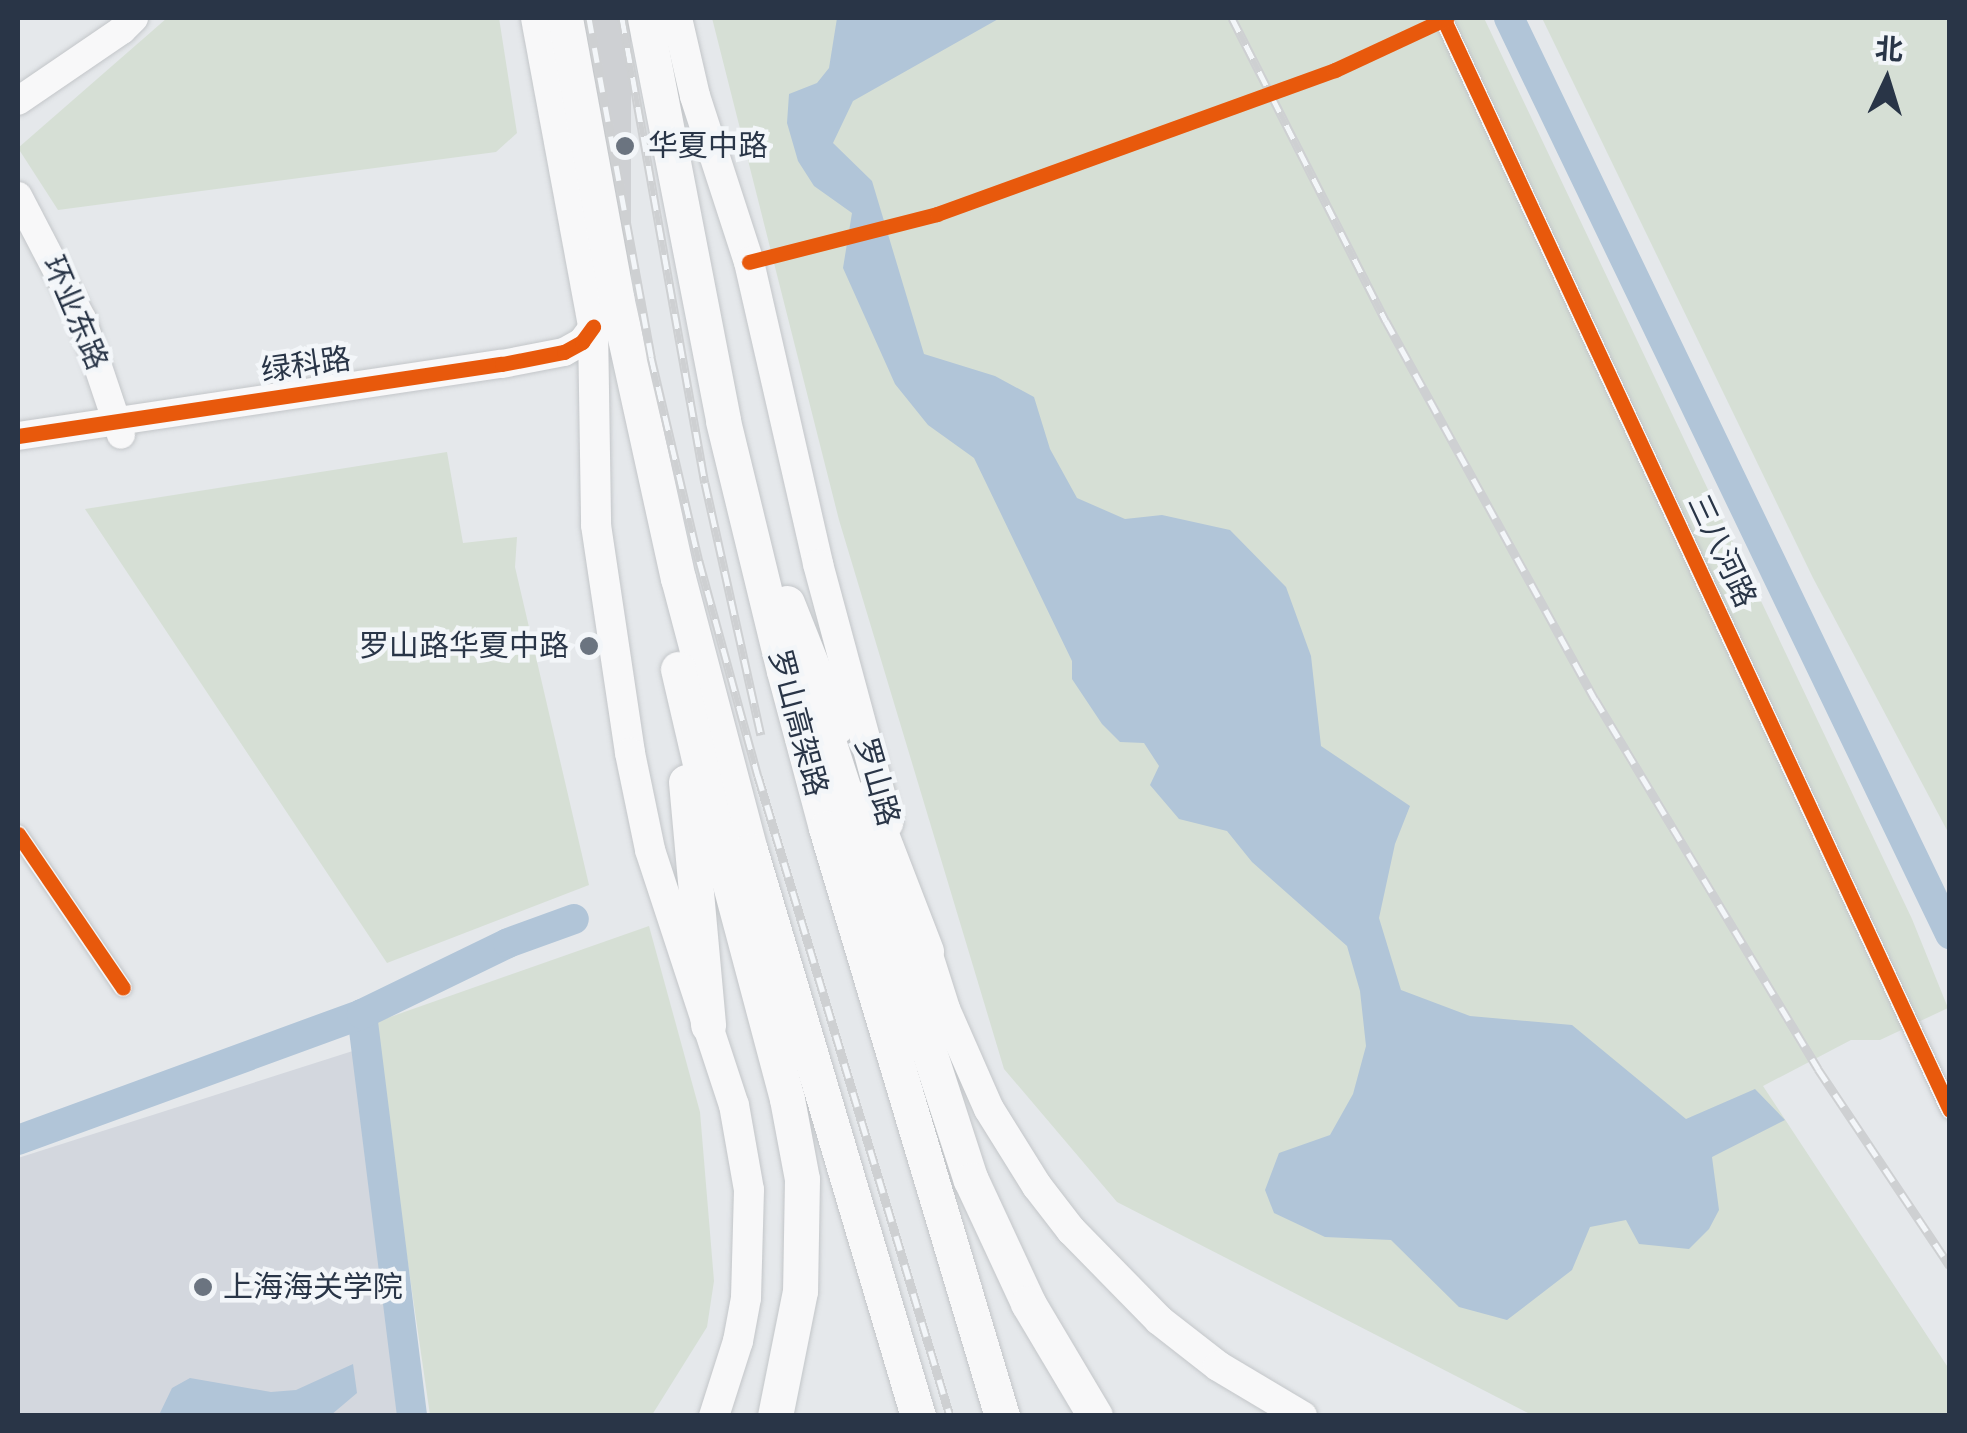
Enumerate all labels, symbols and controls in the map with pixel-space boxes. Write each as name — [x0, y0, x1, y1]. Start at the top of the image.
north arrow — [1837, 30, 1937, 130]
text: 北 — [1874, 30, 1904, 69]
place label: 华夏中路 — [648, 128, 768, 164]
marker: 华夏中路 — [612, 133, 638, 159]
street label: 环业东路 — [35, 251, 115, 375]
street label: 绿科路 — [259, 341, 353, 389]
street label: 三八河路 — [1680, 489, 1764, 613]
place label: 罗山路华夏中路 — [359, 628, 569, 664]
marker: 罗山路华夏中路 — [578, 635, 600, 657]
street label: 罗山高架路 — [761, 646, 835, 800]
street label: 罗山路 — [847, 734, 907, 830]
place label: 上海海关学院 — [223, 1269, 403, 1305]
marker: 上海海关学院 — [192, 1276, 214, 1298]

